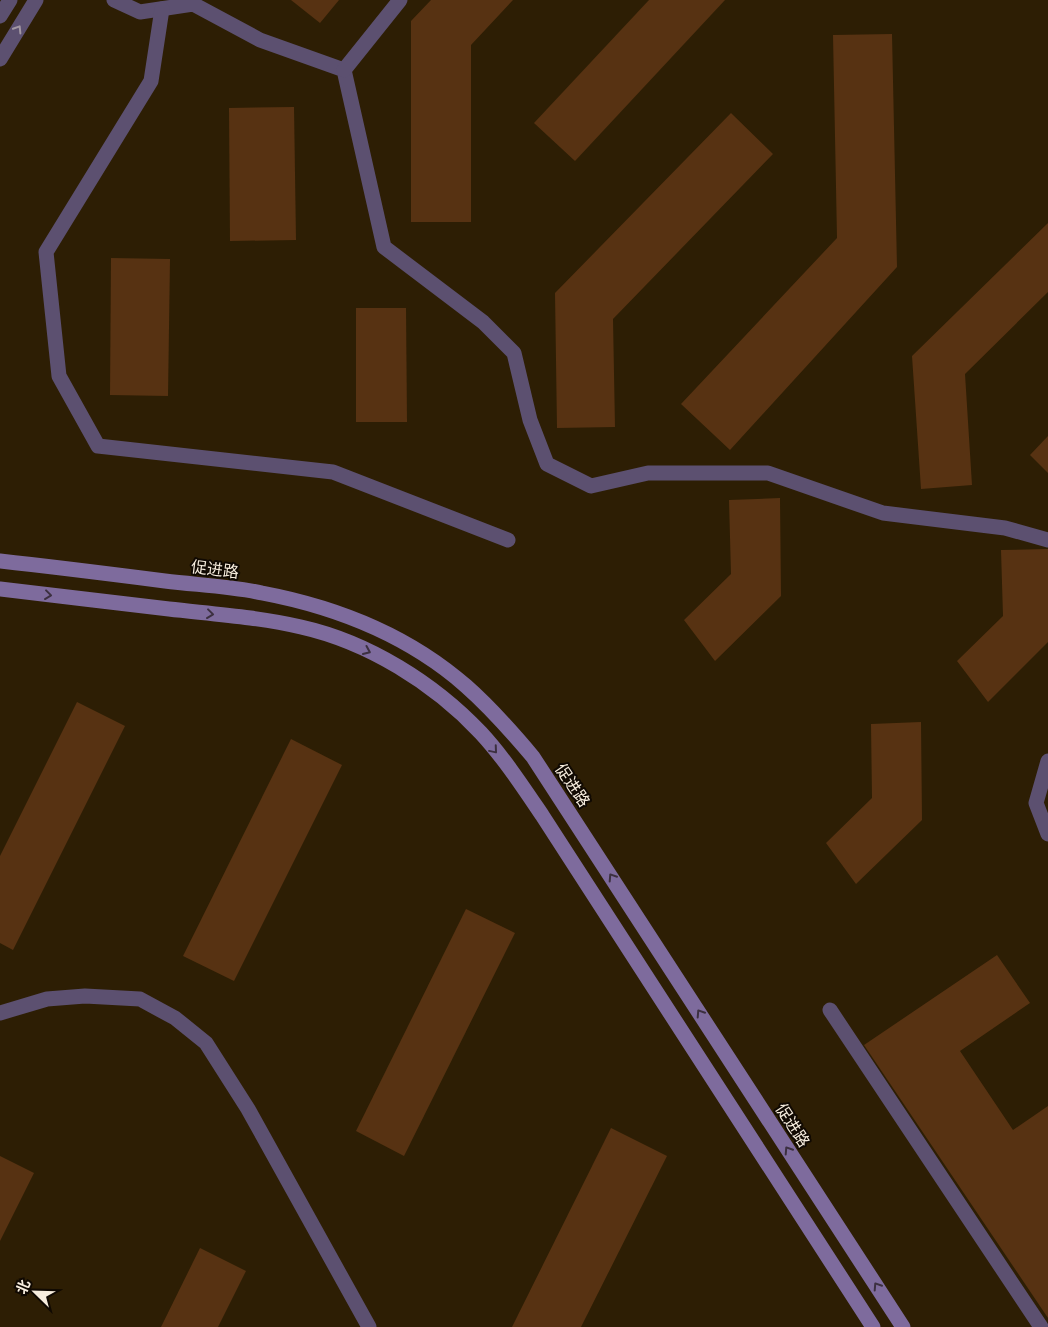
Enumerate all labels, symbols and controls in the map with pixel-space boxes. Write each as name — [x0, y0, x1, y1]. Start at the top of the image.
one-way arrow — [12, 26, 22, 35]
street label: 促进路 — [190, 558, 240, 581]
one-way arrow — [45, 589, 53, 600]
one-way arrow — [206, 608, 214, 619]
one-way arrow — [362, 645, 371, 655]
one-way arrow — [489, 744, 498, 753]
street label: 促进路 — [552, 761, 593, 810]
one-way arrow — [609, 873, 618, 882]
one-way arrow — [697, 1009, 706, 1019]
street label: 促进路 — [772, 1101, 813, 1150]
one-way arrow — [785, 1146, 795, 1155]
north arrow — [10, 1267, 60, 1317]
text: 北 — [14, 1278, 33, 1296]
one-way arrow — [873, 1282, 883, 1291]

